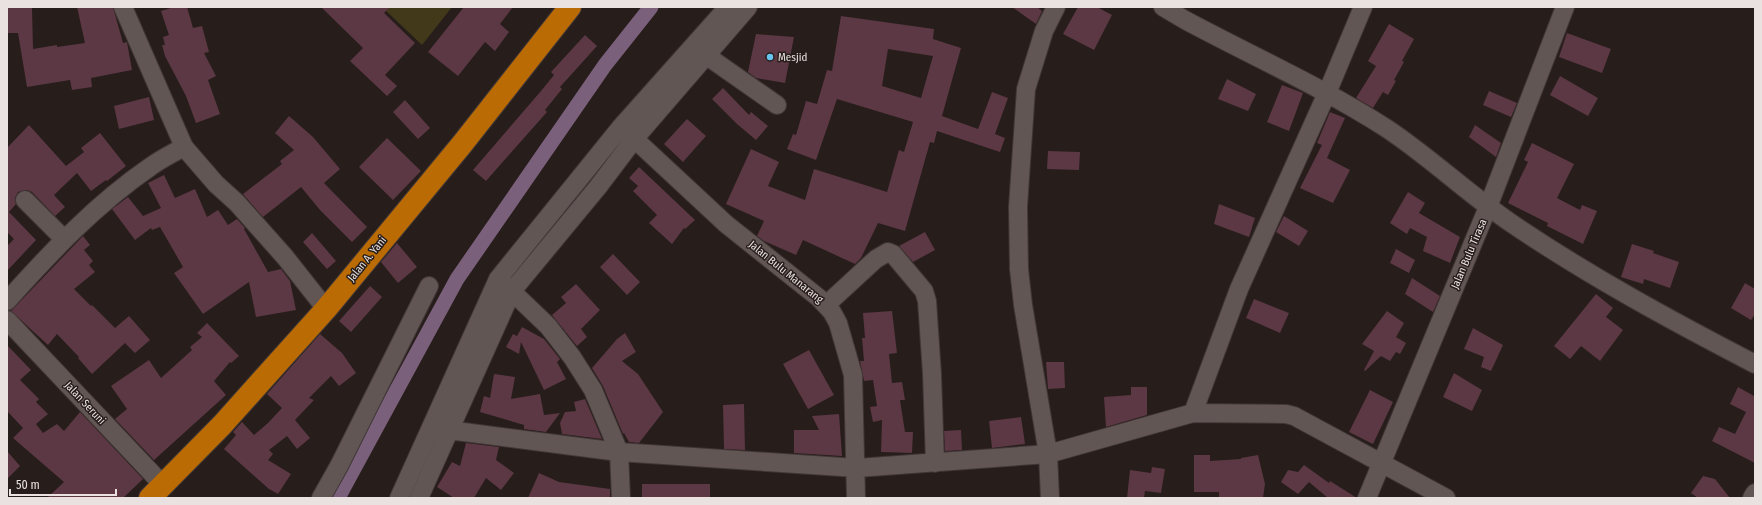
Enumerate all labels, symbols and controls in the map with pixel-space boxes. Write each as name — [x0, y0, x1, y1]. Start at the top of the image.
place label: Mesjid — [778, 51, 807, 64]
marker: Mesjid — [765, 52, 775, 62]
street label: Jalan Bulu Tirasa — [1448, 217, 1490, 291]
street label: Jalan A. Yani — [345, 234, 389, 284]
street label: Jalan Bulu Manarang — [746, 238, 827, 307]
street label: Jalan Seruni — [62, 379, 108, 427]
scale bar — [10, 471, 116, 497]
text: 50 m — [16, 478, 40, 492]

